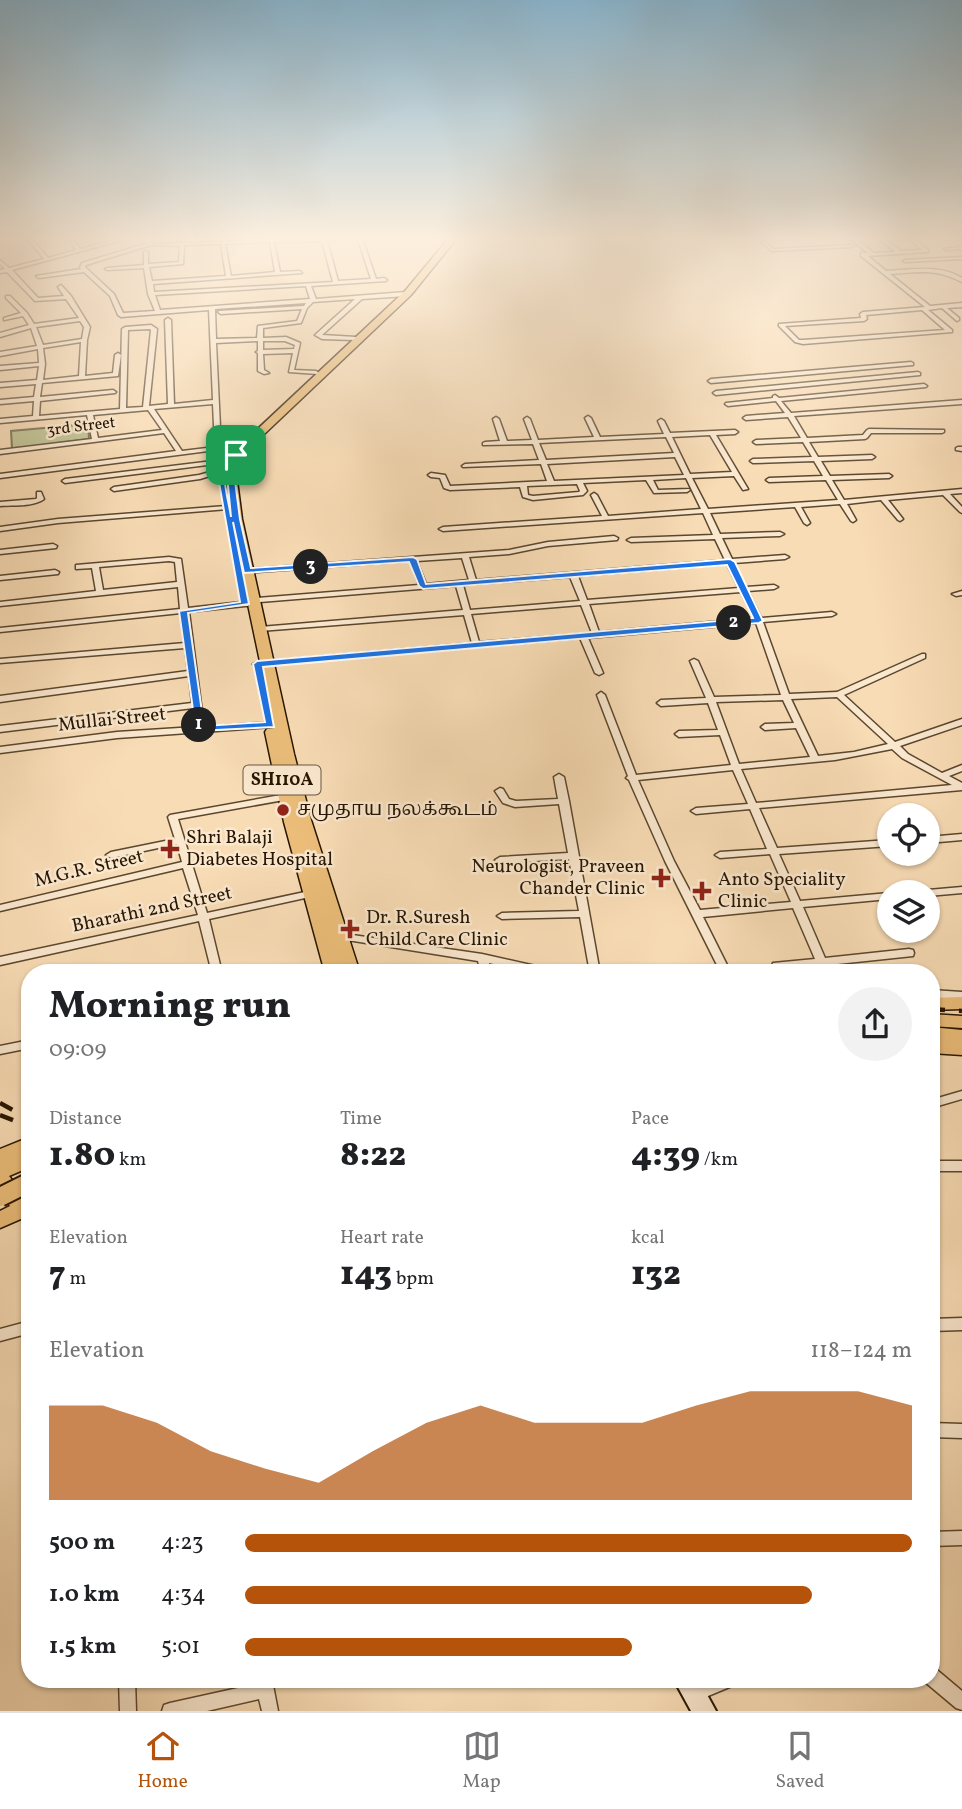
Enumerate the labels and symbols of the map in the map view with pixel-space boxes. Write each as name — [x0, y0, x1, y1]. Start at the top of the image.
street label: 3rd Street — [45, 412, 117, 442]
pin — [206, 425, 266, 485]
pin: 3 — [294, 550, 328, 584]
pin: 2 — [716, 606, 752, 640]
street label: Mullai Street — [57, 701, 167, 739]
pin: 1 — [182, 708, 216, 742]
road number: SH110A — [244, 766, 320, 794]
place label: சமுதாய நலக்கூடம் — [297, 797, 498, 823]
marker: சமுதாய நலக்கூடம் — [275, 802, 291, 818]
place label: Shri Balaji Diabetes Hospital — [186, 825, 333, 873]
marker: Shri Balaji Diabetes Hospital — [160, 839, 180, 859]
street label: M.G.R. Street — [32, 844, 146, 894]
place label: Neurologist, Praveen Chander Clinic — [471, 854, 645, 902]
place label: Anto Speciality Clinic — [718, 867, 846, 915]
marker: Neurologist, Praveen Chander Clinic — [651, 868, 671, 888]
street label: Bharathi 2nd Street — [70, 880, 235, 940]
marker: Anto Speciality Clinic — [692, 881, 712, 901]
place label: Dr. R.Suresh Child Care Clinic — [366, 905, 508, 953]
marker: Dr. R.Suresh Child Care Clinic — [340, 919, 360, 939]

